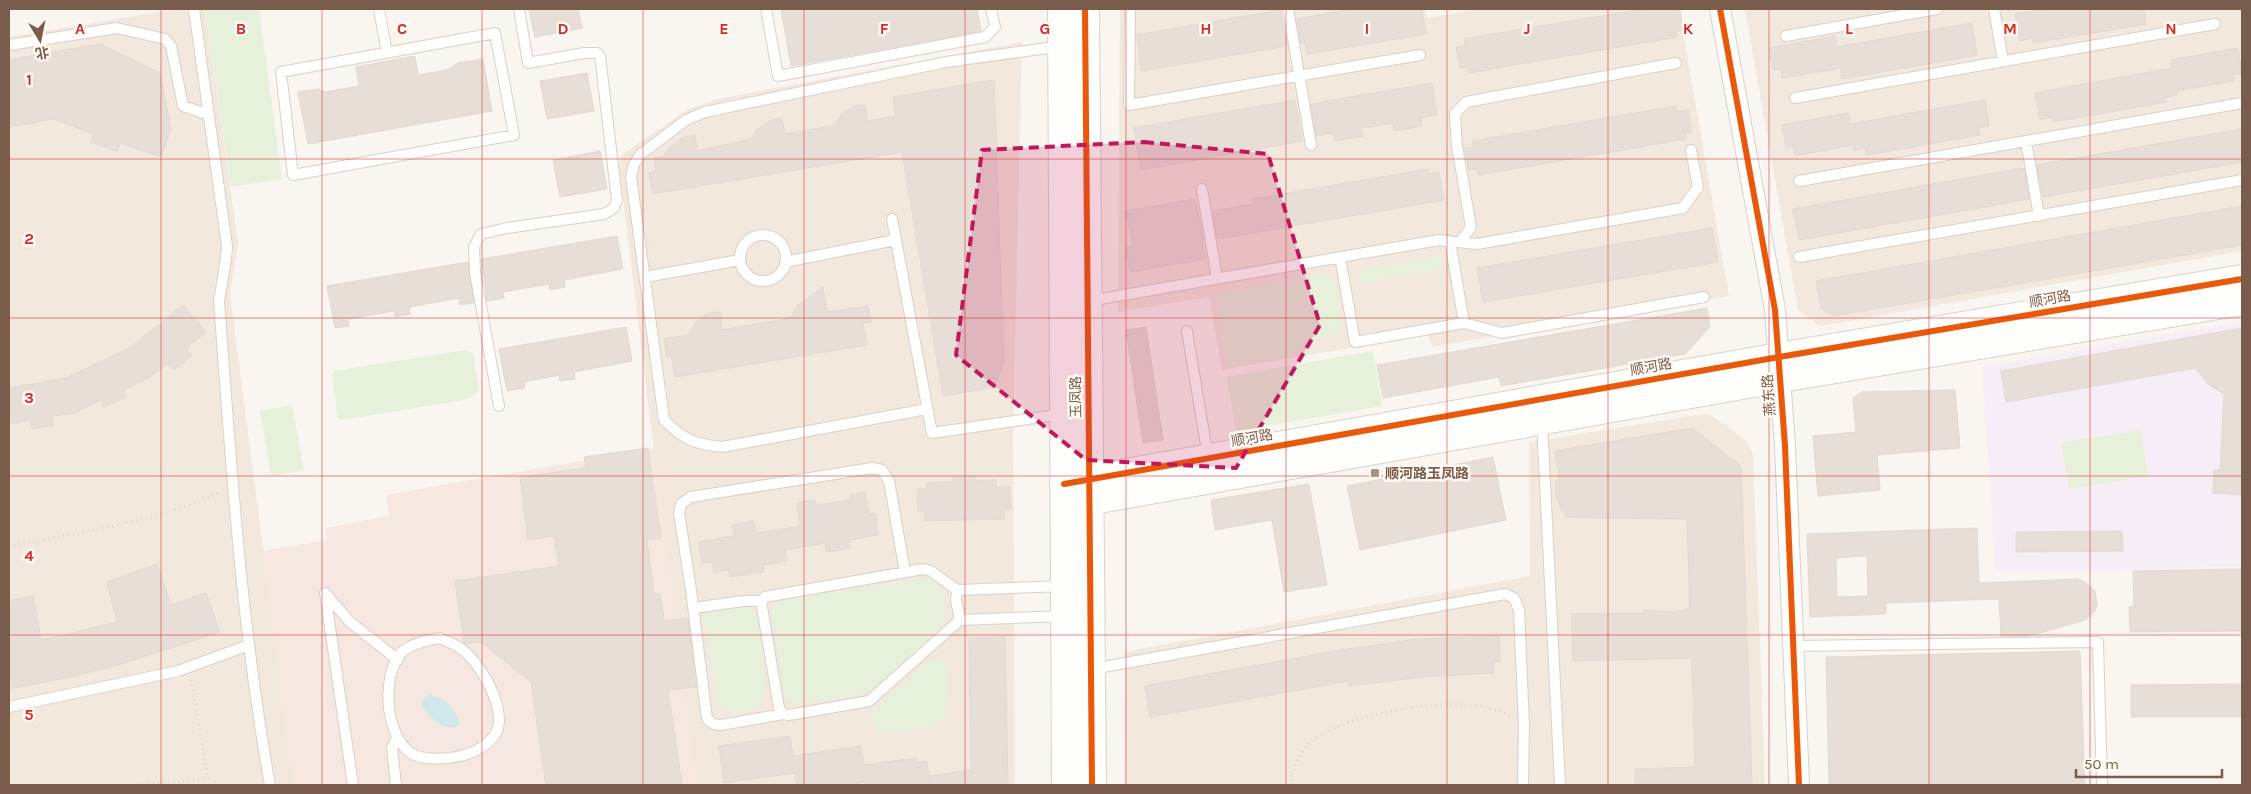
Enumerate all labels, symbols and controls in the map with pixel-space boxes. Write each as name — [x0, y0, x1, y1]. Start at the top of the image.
north arrow — [15, 15, 65, 65]
text: A — [75, 19, 85, 38]
text: B — [236, 19, 246, 38]
text: C — [397, 19, 407, 38]
text: D — [558, 19, 569, 38]
text: E — [719, 19, 729, 38]
text: F — [880, 19, 889, 38]
text: G — [1040, 19, 1050, 38]
text: H — [1200, 19, 1212, 38]
text: I — [1365, 19, 1369, 38]
text: J — [1523, 19, 1531, 38]
text: K — [1683, 19, 1694, 38]
text: L — [1845, 19, 1853, 38]
text: M — [2003, 19, 2017, 38]
text: N — [2165, 19, 2177, 38]
text: 北 — [34, 43, 51, 62]
text: 1 — [26, 70, 32, 89]
text: 2 — [24, 229, 34, 248]
street label: 顺河路 — [2028, 287, 2072, 311]
street label: 顺河路 — [1629, 355, 1673, 379]
street label: 燕东路 — [1759, 373, 1779, 417]
street label: 玉凤路 — [1067, 376, 1085, 418]
text: 3 — [24, 388, 34, 407]
street label: 顺河路 — [1230, 426, 1274, 450]
place label: 顺河路玉凤路 — [1385, 465, 1469, 482]
marker: 顺河路玉凤路 — [1369, 467, 1381, 479]
text: 4 — [24, 546, 34, 565]
text: 5 — [24, 705, 34, 724]
scale bar — [2076, 746, 2222, 778]
text: 50 m — [2084, 755, 2119, 773]

